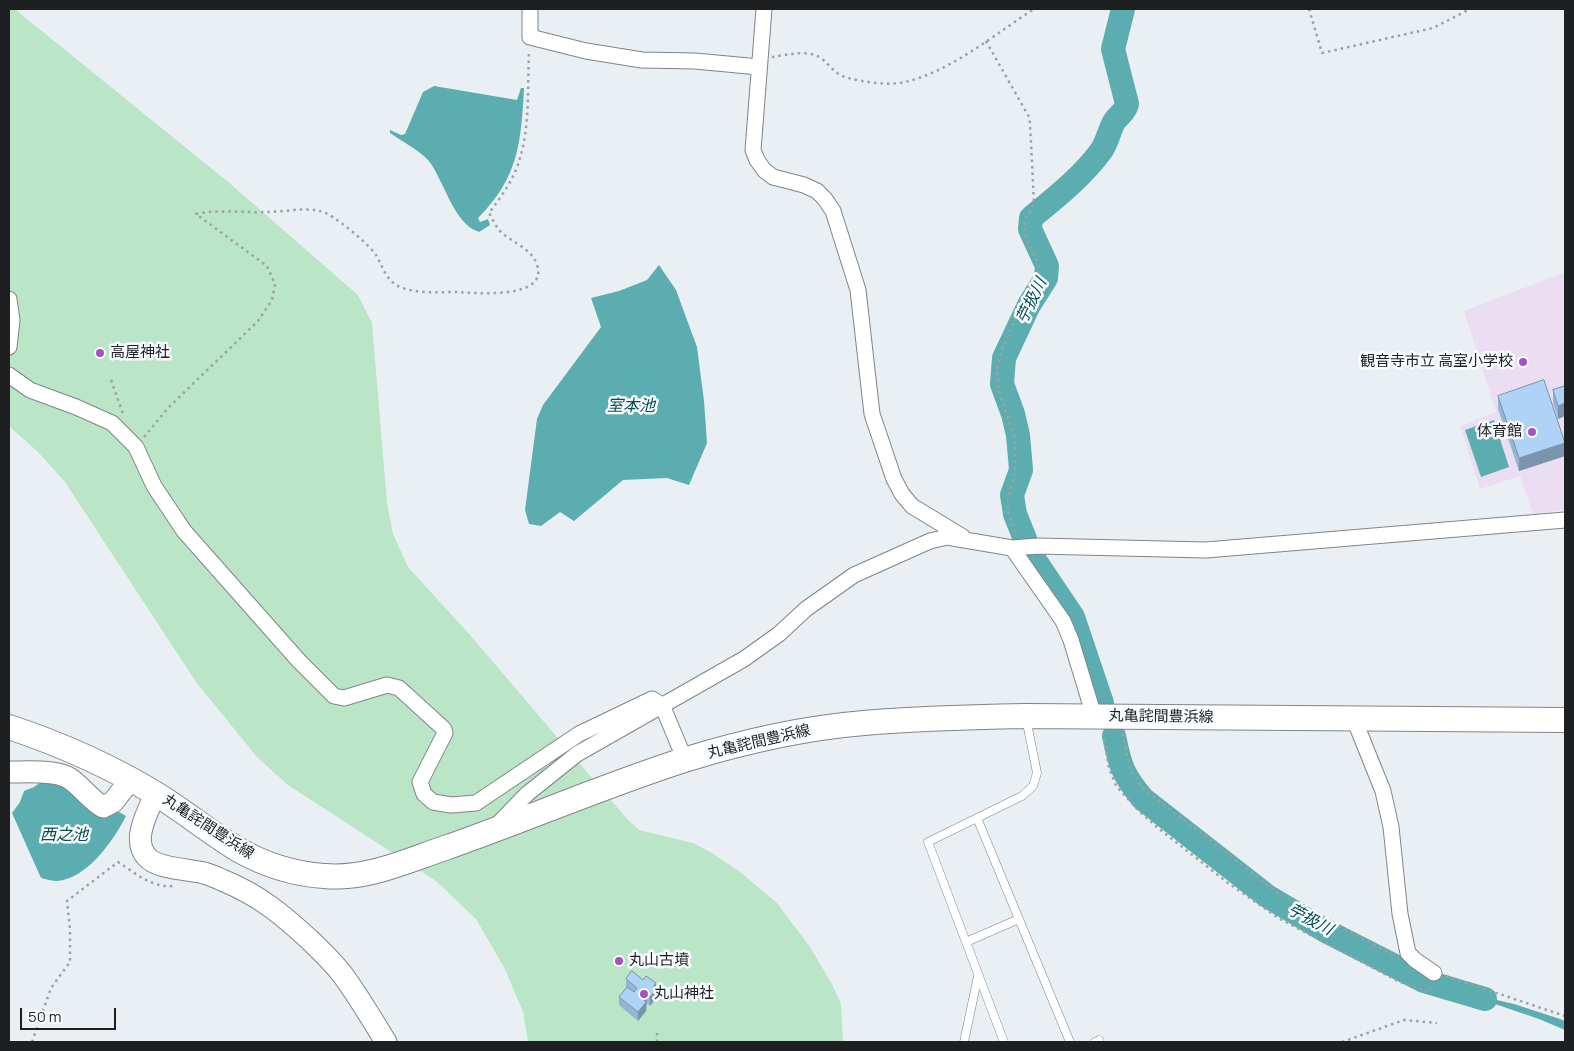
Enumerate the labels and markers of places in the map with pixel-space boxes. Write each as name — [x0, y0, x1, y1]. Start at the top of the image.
place label: 高屋神社 — [110, 344, 170, 362]
marker: 高屋神社 — [94, 347, 106, 359]
place label: 観音寺市立 高室小学校 — [1360, 353, 1513, 371]
marker: 観音寺市立 高室小学校 — [1517, 356, 1529, 368]
place label: 体育館 — [1477, 423, 1522, 441]
marker: 体育館 — [1526, 426, 1538, 438]
place label: 丸山古墳 — [629, 952, 689, 970]
marker: 丸山古墳 — [613, 955, 625, 967]
place label: 丸山神社 — [654, 985, 714, 1003]
marker: 丸山神社 — [638, 988, 650, 1000]

